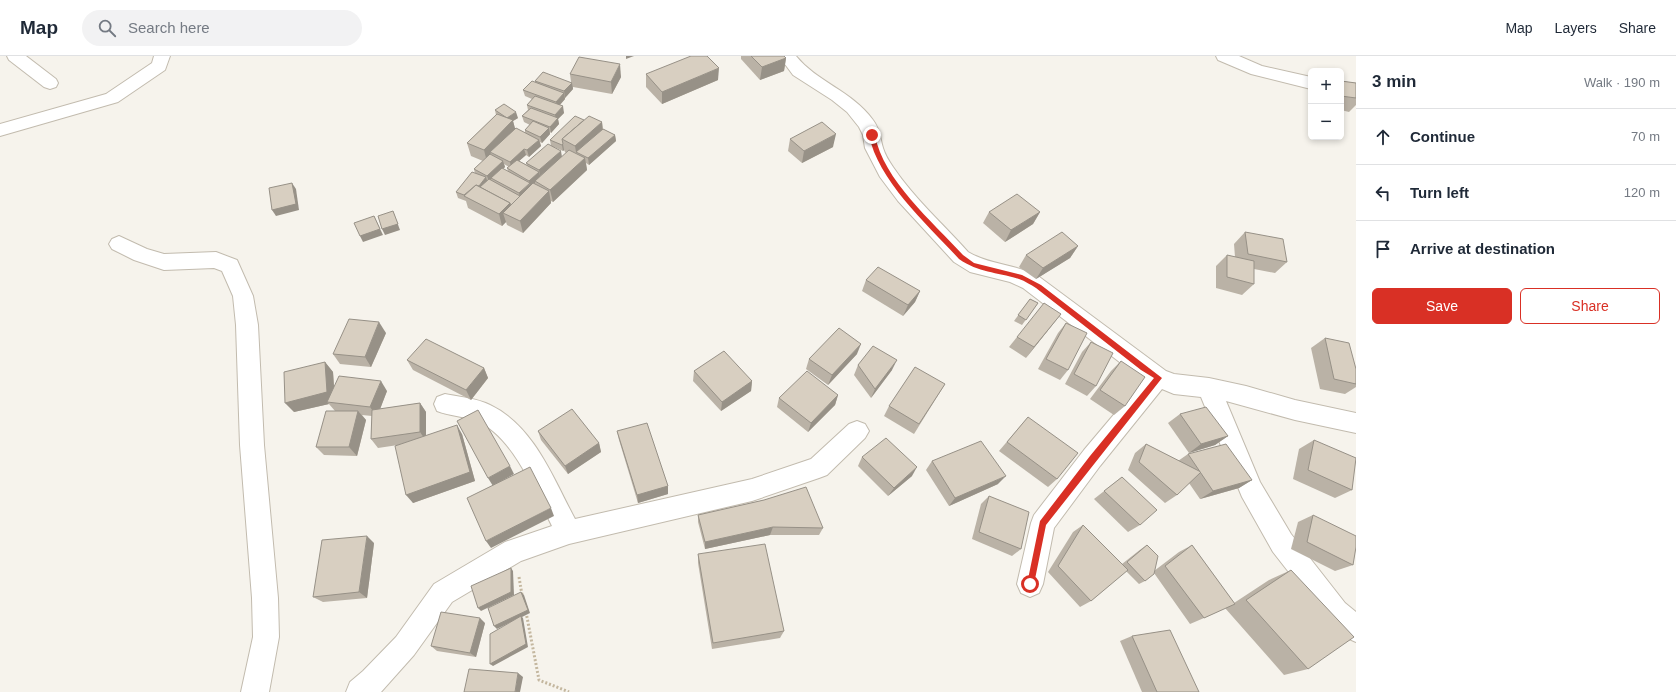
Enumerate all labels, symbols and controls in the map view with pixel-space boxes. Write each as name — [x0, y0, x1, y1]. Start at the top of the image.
search box — [82, 10, 362, 46]
text: Map — [20, 17, 58, 38]
icon: search — [96, 17, 118, 39]
text: Search here — [128, 19, 210, 36]
text: Map — [1505, 20, 1533, 36]
text: Layers — [1555, 20, 1597, 36]
text: Share — [1619, 20, 1656, 36]
map controls — [1308, 68, 1344, 140]
button: + — [1308, 68, 1344, 104]
text: 3 min — [1372, 72, 1416, 91]
text: Walk · 190 m — [1584, 75, 1660, 90]
button: − — [1308, 104, 1344, 140]
route end — [863, 126, 881, 144]
icon: ahead — [1372, 126, 1394, 148]
text: Continue — [1410, 128, 1475, 145]
text: 70 m — [1631, 129, 1660, 144]
icon: left — [1372, 182, 1394, 204]
text: Turn left — [1410, 184, 1469, 201]
text: 120 m — [1624, 185, 1660, 200]
icon: arrive — [1372, 238, 1394, 260]
text: Arrive at destination — [1410, 240, 1555, 257]
button: Save — [1372, 288, 1512, 324]
button: Share — [1520, 288, 1660, 324]
route start — [1021, 575, 1039, 593]

